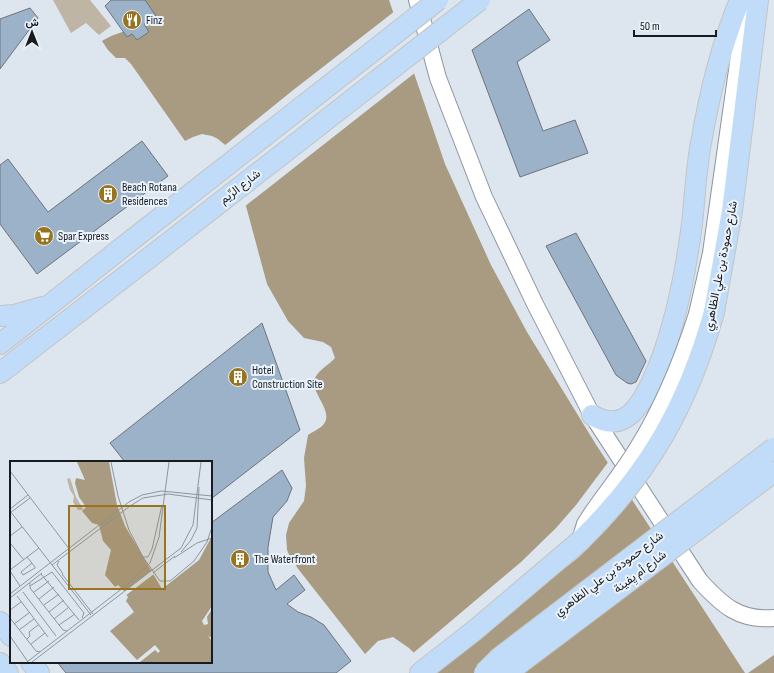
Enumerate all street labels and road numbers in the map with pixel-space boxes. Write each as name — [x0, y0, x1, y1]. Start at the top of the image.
street label: شارع الرِّيم — [216, 166, 264, 209]
street label: شارع حمودة بن علي الظاهري — [701, 200, 743, 333]
street label: شارع حمودة بن علي الظاهري — [552, 528, 668, 621]
street label: شارع أم يِفينة — [611, 547, 670, 598]

